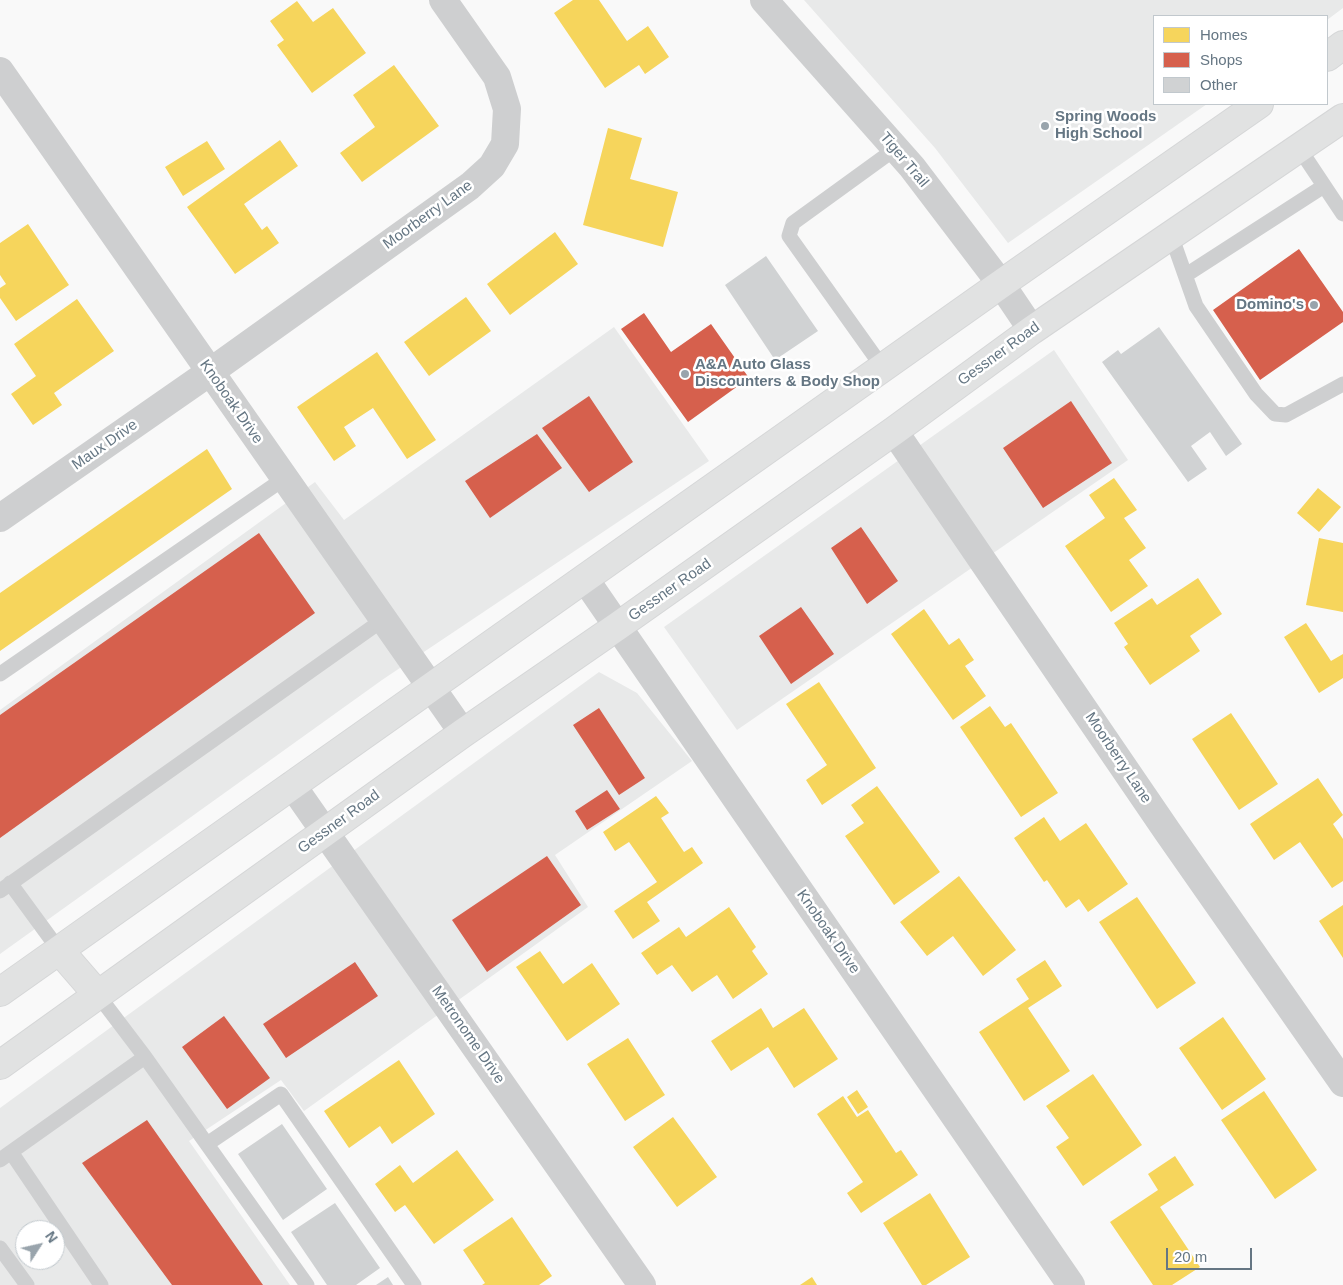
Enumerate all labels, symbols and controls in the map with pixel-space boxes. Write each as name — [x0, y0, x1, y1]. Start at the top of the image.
legend — [1153, 15, 1328, 105]
text: Homes — [1200, 26, 1248, 43]
text: Shops — [1200, 51, 1243, 68]
text: Other — [1200, 76, 1238, 93]
place label: Spring Woods High School — [1055, 108, 1156, 143]
marker: Spring Woods High School — [1039, 120, 1051, 132]
street label: Tiger Trail — [876, 129, 932, 191]
street label: Moorberry Lane — [380, 177, 476, 253]
place label: Domino's — [1236, 296, 1304, 314]
marker: Domino's — [1308, 299, 1320, 311]
street label: Gessner Road — [955, 318, 1043, 390]
place label: A&A Auto Glass Discounters & Body Shop — [695, 356, 880, 391]
street label: Knoboak Drive — [195, 357, 267, 447]
marker: A&A Auto Glass Discounters & Body Shop — [679, 368, 691, 380]
street label: Maux Drive — [69, 416, 141, 474]
street label: Gessner Road — [625, 555, 715, 625]
street label: Moorberry Lane — [1081, 709, 1155, 807]
street label: Gessner Road — [295, 786, 383, 858]
street label: Knoboak Drive — [792, 887, 864, 977]
street label: Metronome Drive — [428, 983, 508, 1087]
north arrow — [15, 1220, 65, 1270]
text: N — [42, 1228, 61, 1246]
scale bar — [1168, 1238, 1254, 1270]
text: 20 m — [1174, 1248, 1207, 1265]

